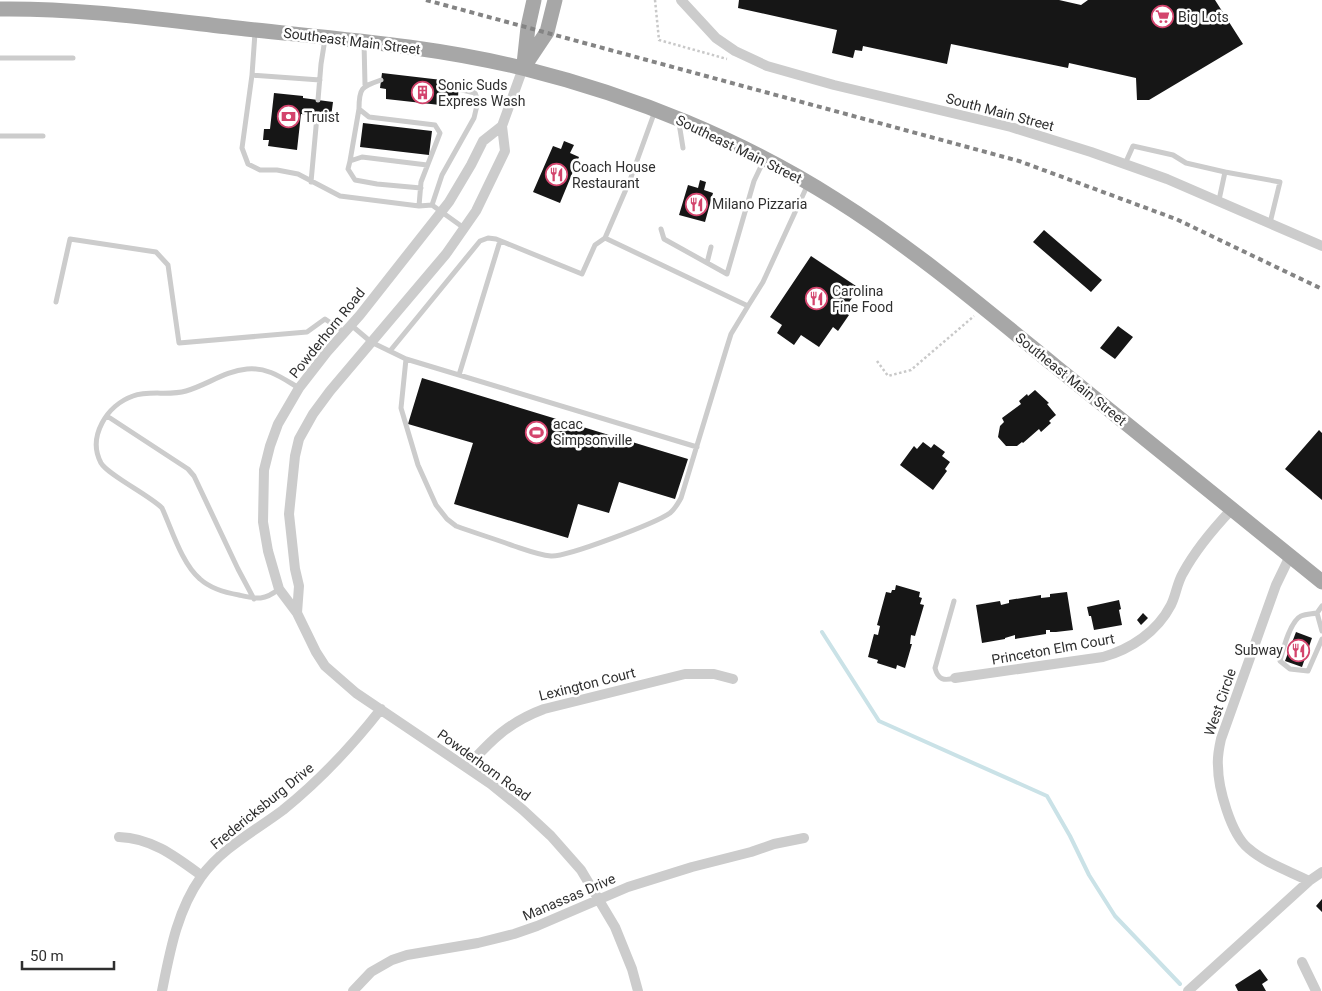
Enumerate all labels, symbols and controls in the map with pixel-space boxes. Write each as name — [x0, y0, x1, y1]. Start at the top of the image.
supermarket icon: Big Lots — [1150, 5, 1174, 29]
place label: Big Lots — [1178, 9, 1229, 25]
street label: Southeast Main Street — [283, 25, 422, 57]
place label: Sonic Suds Express Wash — [438, 77, 525, 109]
building icon: Sonic Suds Express Wash — [410, 81, 434, 105]
street label: South Main Street — [944, 90, 1056, 134]
bank icon: Truist — [276, 105, 300, 129]
place label: Truist — [304, 109, 340, 125]
street label: Southeast Main Street — [673, 112, 805, 187]
place label: Coach House Restaurant — [572, 159, 656, 191]
restaurant icon: Coach House Restaurant — [544, 163, 568, 187]
restaurant icon: Milano Pizzaria — [684, 192, 708, 216]
place label: Milano Pizzaria — [712, 196, 807, 212]
place label: Carolina Fine Food — [832, 283, 893, 315]
street label: Powderhorn Road — [286, 285, 368, 381]
restaurant icon: Carolina Fine Food — [804, 287, 828, 311]
street label: Southeast Main Street — [1012, 329, 1130, 429]
place label: acac Simpsonville — [553, 416, 632, 448]
sports icon: acac Simpsonville — [525, 420, 549, 444]
street label: Princeton Elm Court — [990, 630, 1116, 668]
restaurant icon: Subway — [1287, 638, 1311, 662]
place label: Subway — [1234, 642, 1283, 658]
street label: Lexington Court — [537, 664, 637, 704]
street label: West Circle — [1201, 666, 1239, 738]
street label: Powderhorn Road — [434, 726, 534, 804]
street label: Fredericksburg Drive — [207, 760, 317, 852]
street label: Manassas Drive — [520, 870, 618, 924]
scale bar — [22, 938, 115, 970]
text: 50 m — [30, 947, 64, 965]

